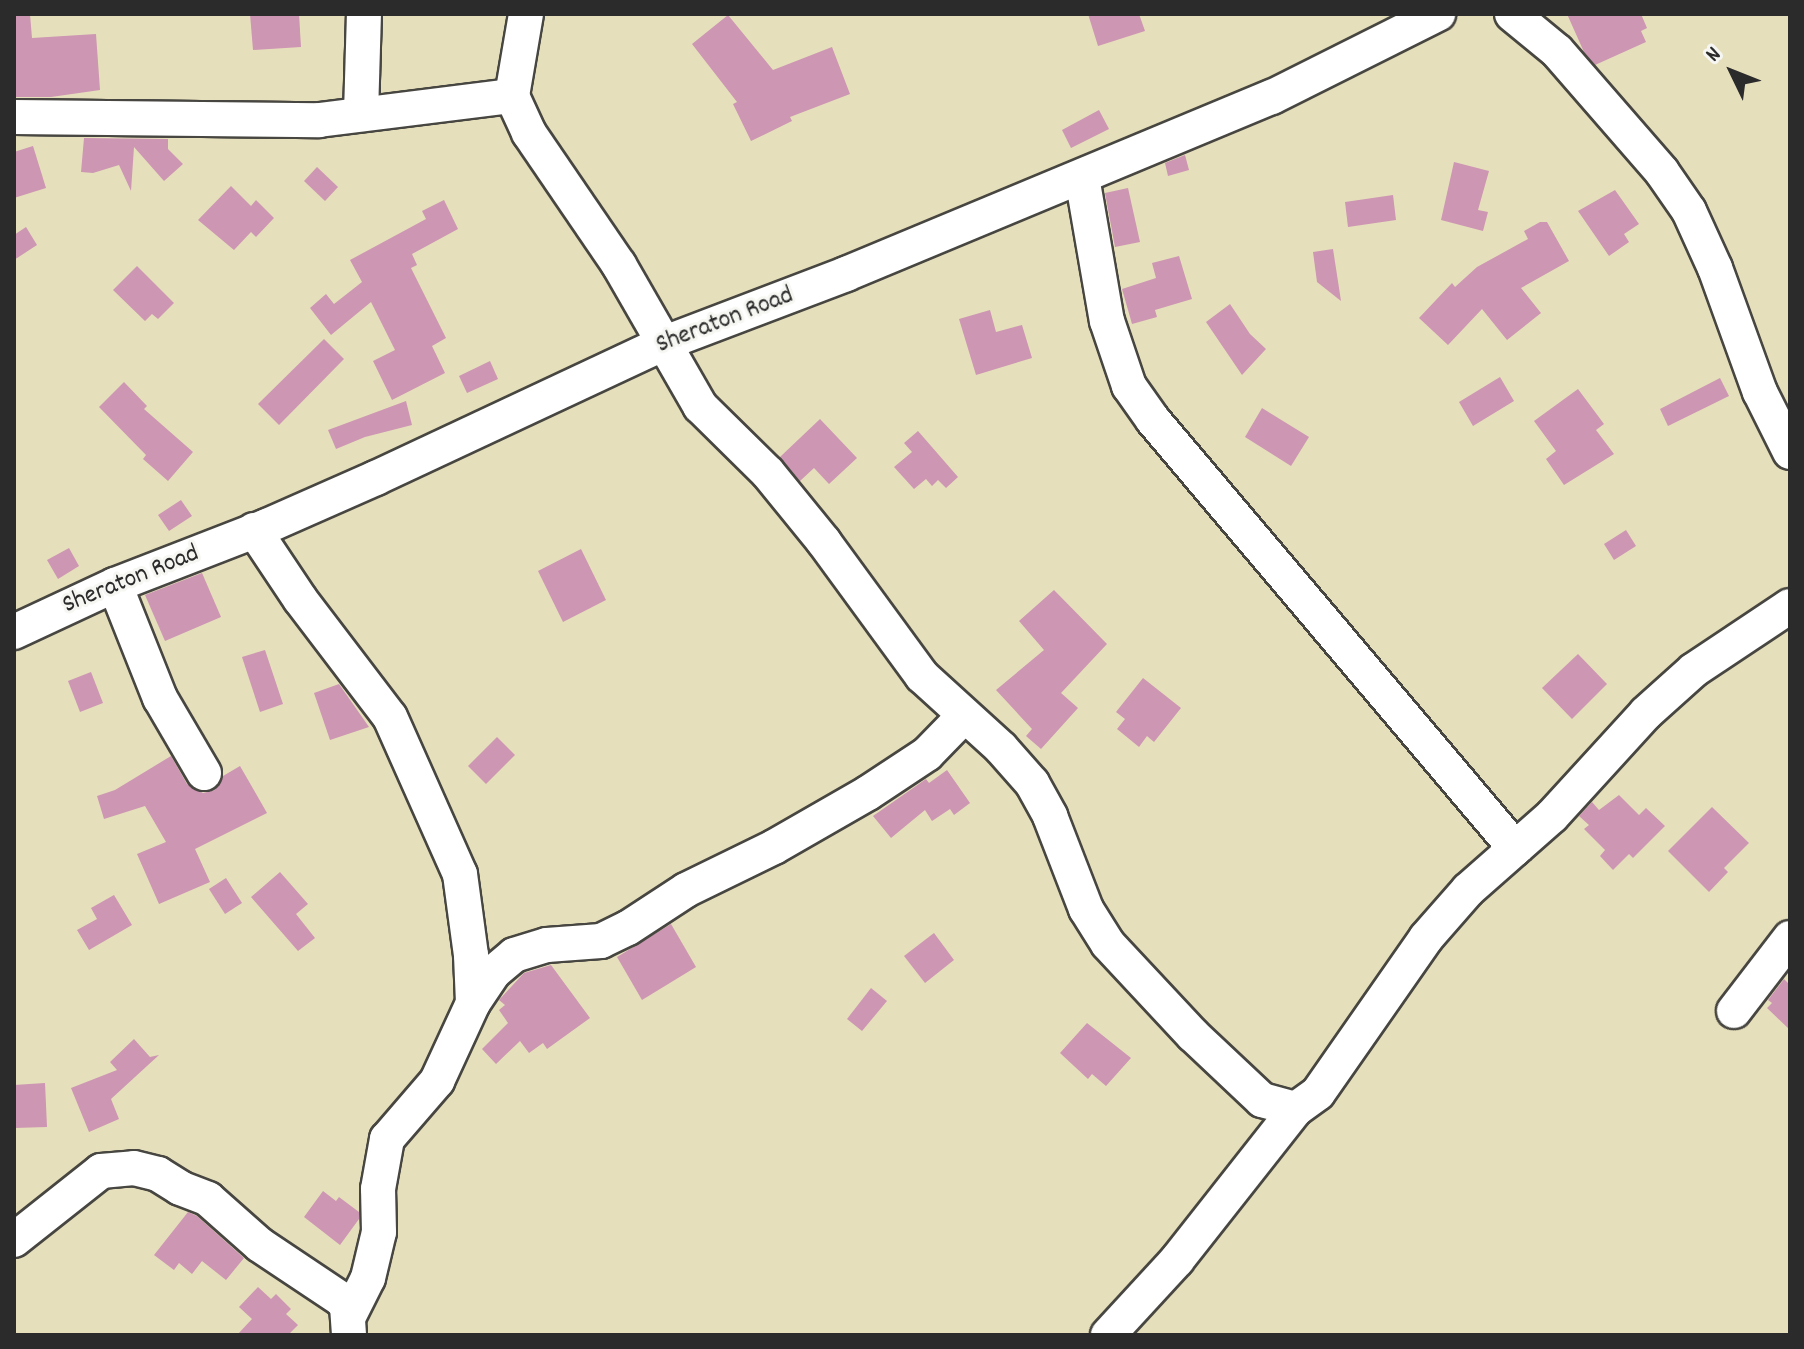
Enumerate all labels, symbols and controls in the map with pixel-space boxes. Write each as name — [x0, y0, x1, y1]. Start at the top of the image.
north arrow — [1692, 32, 1772, 112]
text: N — [1699, 41, 1729, 70]
street label: Sheraton Road — [652, 281, 798, 361]
street label: Sheraton Road — [58, 538, 204, 622]

